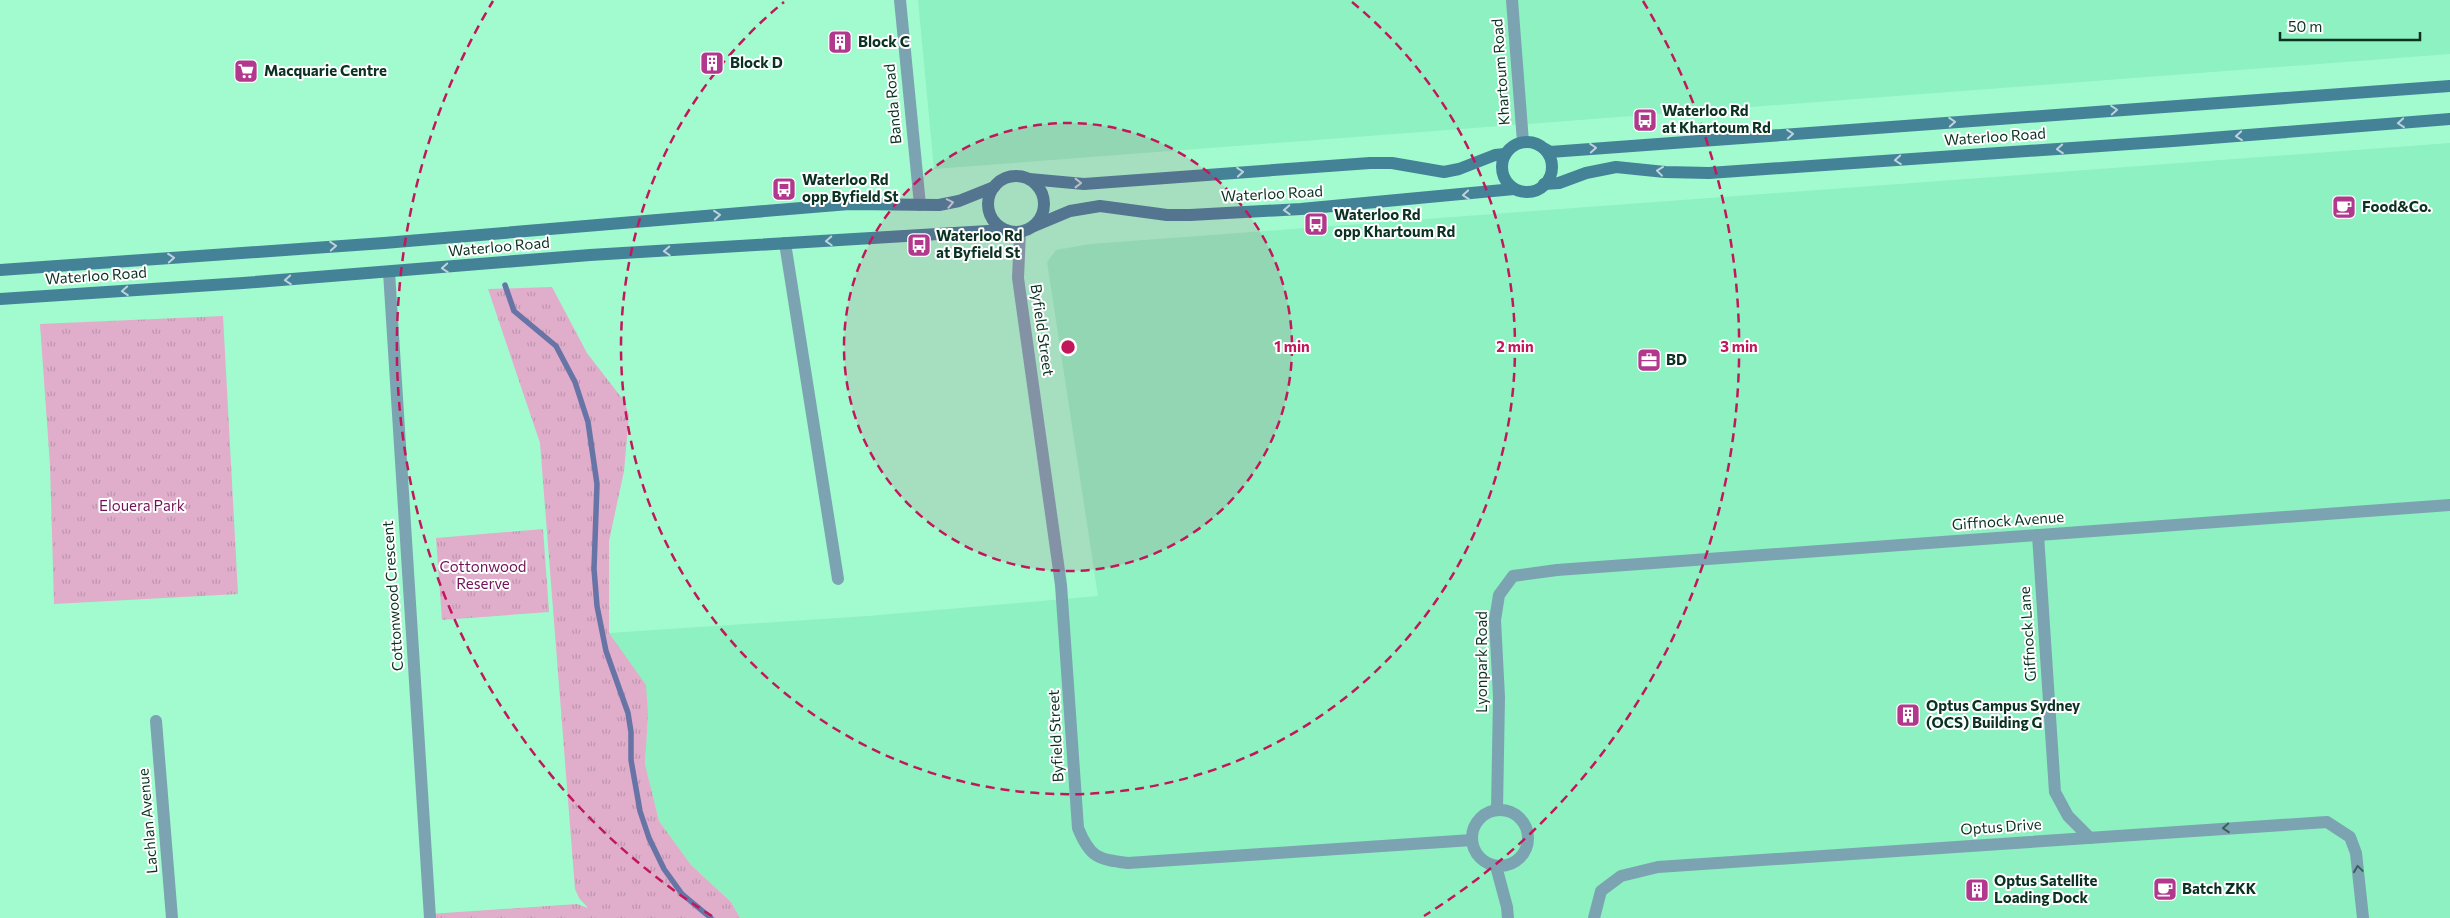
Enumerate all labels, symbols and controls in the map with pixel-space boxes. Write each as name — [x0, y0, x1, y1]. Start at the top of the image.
scale bar — [2280, 10, 2420, 42]
text: 50 m — [2288, 17, 2322, 35]
street label: Khartoum Road — [1487, 18, 1513, 126]
building icon: Block C — [827, 29, 853, 55]
place label: Block C — [858, 32, 910, 50]
building icon: Block D — [699, 50, 725, 76]
place label: Block D — [730, 53, 783, 71]
supermarket icon: Macquarie Centre — [233, 58, 259, 84]
place label: Macquarie Centre — [264, 61, 387, 79]
street label: Banda Road — [880, 63, 904, 145]
place label: Waterloo Rd at Khartoum Rd — [1662, 101, 1771, 136]
one-way arrow — [2110, 105, 2118, 116]
bus stop icon: Waterloo Rd at Khartoum Rd — [1632, 107, 1658, 133]
one-way arrow — [1948, 117, 1956, 128]
one-way arrow — [2397, 117, 2405, 128]
street label: Waterloo Road — [1943, 123, 2046, 149]
one-way arrow — [1786, 129, 1794, 140]
one-way arrow — [2235, 130, 2243, 141]
one-way arrow — [1589, 143, 1597, 154]
one-way arrow — [2056, 143, 2064, 154]
one-way arrow — [1894, 155, 1902, 166]
one-way arrow — [1236, 166, 1244, 177]
one-way arrow — [1656, 166, 1664, 177]
place label: Waterloo Rd opp Byfield St — [802, 170, 899, 205]
bus stop icon: Waterloo Rd opp Byfield St — [771, 176, 797, 202]
one-way arrow — [1074, 178, 1082, 188]
street label: Waterloo Road — [1221, 181, 1323, 205]
one-way arrow — [1462, 189, 1470, 200]
cafe icon: Food&Co. — [2331, 194, 2357, 220]
place label: Food&Co. — [2362, 197, 2432, 215]
one-way arrow — [946, 198, 955, 208]
one-way arrow — [1282, 205, 1290, 215]
place label: Waterloo Rd opp Khartoum Rd — [1334, 205, 1455, 240]
one-way arrow — [714, 210, 722, 221]
bus stop icon: Waterloo Rd opp Khartoum Rd — [1303, 211, 1329, 237]
place label: Waterloo Rd at Byfield St — [936, 226, 1023, 261]
bus stop icon: Waterloo Rd at Byfield St — [906, 232, 932, 258]
street label: Waterloo Road — [447, 233, 550, 259]
one-way arrow — [824, 235, 832, 246]
one-way arrow — [329, 241, 337, 252]
one-way arrow — [662, 245, 670, 256]
one-way arrow — [167, 252, 175, 263]
street label: Waterloo Road — [44, 262, 147, 288]
one-way arrow — [441, 262, 449, 273]
one-way arrow — [284, 274, 292, 285]
street label: Byfield Street — [1028, 283, 1058, 377]
one-way arrow — [120, 285, 128, 296]
text: 1 min — [1274, 337, 1310, 355]
text: 2 min — [1496, 337, 1534, 355]
text: 3 min — [1720, 337, 1758, 355]
centre of rings — [1059, 338, 1077, 356]
office icon: BD — [1636, 347, 1662, 373]
place label: BD — [1666, 350, 1687, 368]
park label: Elouera Park — [99, 496, 185, 514]
street label: Giffnock Avenue — [1951, 507, 2065, 533]
street label: Cottonwood Crescent — [378, 520, 406, 672]
park label: Cottonwood Reserve — [439, 557, 527, 592]
street label: Giffnock Lane — [2015, 586, 2039, 682]
street label: Lyonpark Road — [1472, 611, 1490, 713]
street label: Byfield Street — [1044, 689, 1066, 783]
place label: Optus Campus Sydney (OCS) Building G — [1926, 696, 2081, 731]
building icon: Optus Campus Sydney (OCS) Building G — [1895, 702, 1921, 728]
street label: Lachlan Avenue — [133, 768, 161, 874]
street label: Optus Drive — [1960, 814, 2042, 838]
one-way arrow — [2222, 823, 2230, 834]
one-way arrow — [2353, 865, 2364, 873]
place label: Optus Satellite Loading Dock — [1994, 871, 2098, 906]
cafe icon: Batch ZKK — [2152, 876, 2178, 902]
building icon: Optus Satellite Loading Dock — [1964, 877, 1990, 903]
place label: Batch ZKK — [2182, 879, 2257, 897]

